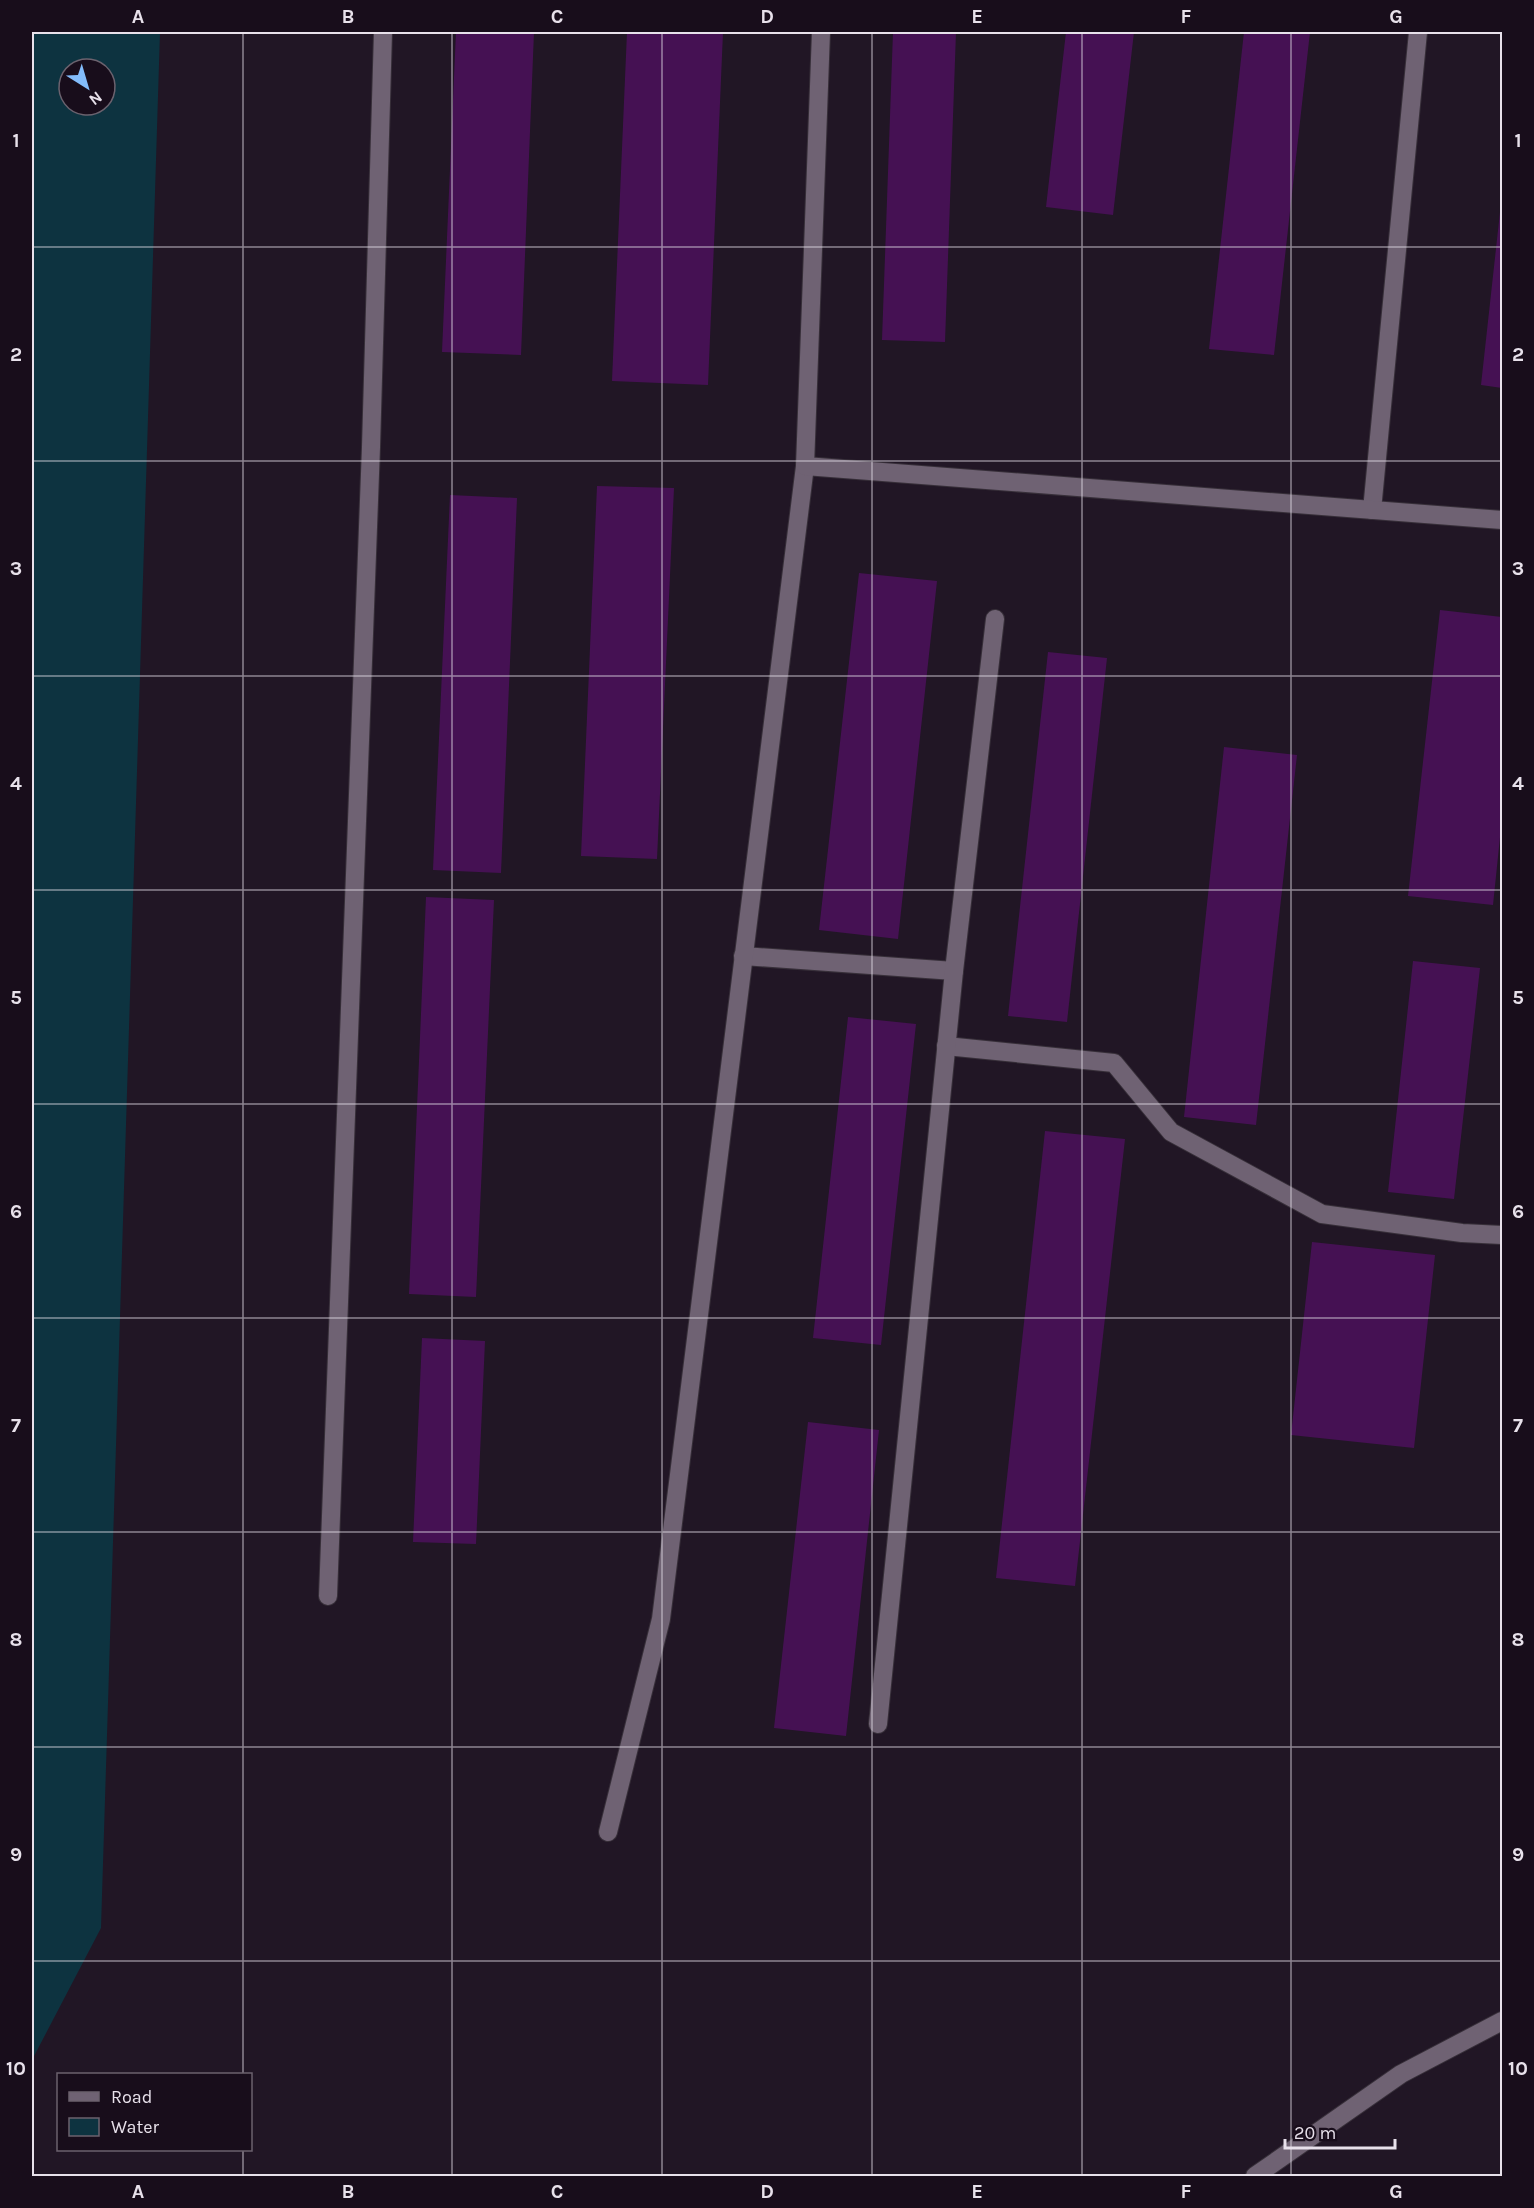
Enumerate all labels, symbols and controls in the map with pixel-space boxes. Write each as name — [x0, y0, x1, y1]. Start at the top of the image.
text: A — [132, 5, 145, 28]
text: B — [342, 5, 354, 28]
text: C — [551, 5, 563, 28]
text: D — [760, 5, 774, 28]
text: E — [971, 5, 983, 28]
text: F — [1181, 5, 1192, 28]
text: G — [1389, 5, 1403, 28]
north arrow — [57, 57, 117, 117]
text: N — [85, 88, 106, 110]
text: 1 — [12, 129, 20, 152]
text: 1 — [1514, 129, 1522, 152]
text: 2 — [10, 343, 22, 366]
text: 2 — [1512, 343, 1524, 366]
text: 3 — [10, 557, 22, 580]
text: 3 — [1512, 557, 1524, 580]
text: 4 — [10, 772, 22, 795]
text: 4 — [1512, 772, 1524, 795]
text: 5 — [10, 986, 22, 1009]
text: 5 — [1512, 986, 1524, 1009]
text: 6 — [10, 1200, 22, 1223]
text: 6 — [1512, 1200, 1524, 1223]
text: 7 — [11, 1414, 21, 1437]
text: 7 — [1513, 1414, 1523, 1437]
text: 8 — [10, 1628, 22, 1651]
text: 8 — [1512, 1628, 1524, 1651]
text: 9 — [10, 1843, 22, 1866]
text: 9 — [1512, 1843, 1524, 1866]
text: 10 — [6, 2057, 26, 2080]
text: 10 — [1508, 2057, 1528, 2080]
legend — [57, 2073, 252, 2151]
text: Road — [111, 2086, 152, 2108]
scale bar — [1285, 2112, 1394, 2150]
text: Water — [111, 2116, 159, 2138]
text: 20 m — [1294, 2122, 1336, 2144]
text: A — [132, 2180, 145, 2203]
text: B — [342, 2180, 354, 2203]
text: C — [551, 2180, 563, 2203]
text: D — [760, 2180, 774, 2203]
text: E — [971, 2180, 983, 2203]
text: F — [1181, 2180, 1192, 2203]
text: G — [1389, 2180, 1403, 2203]

